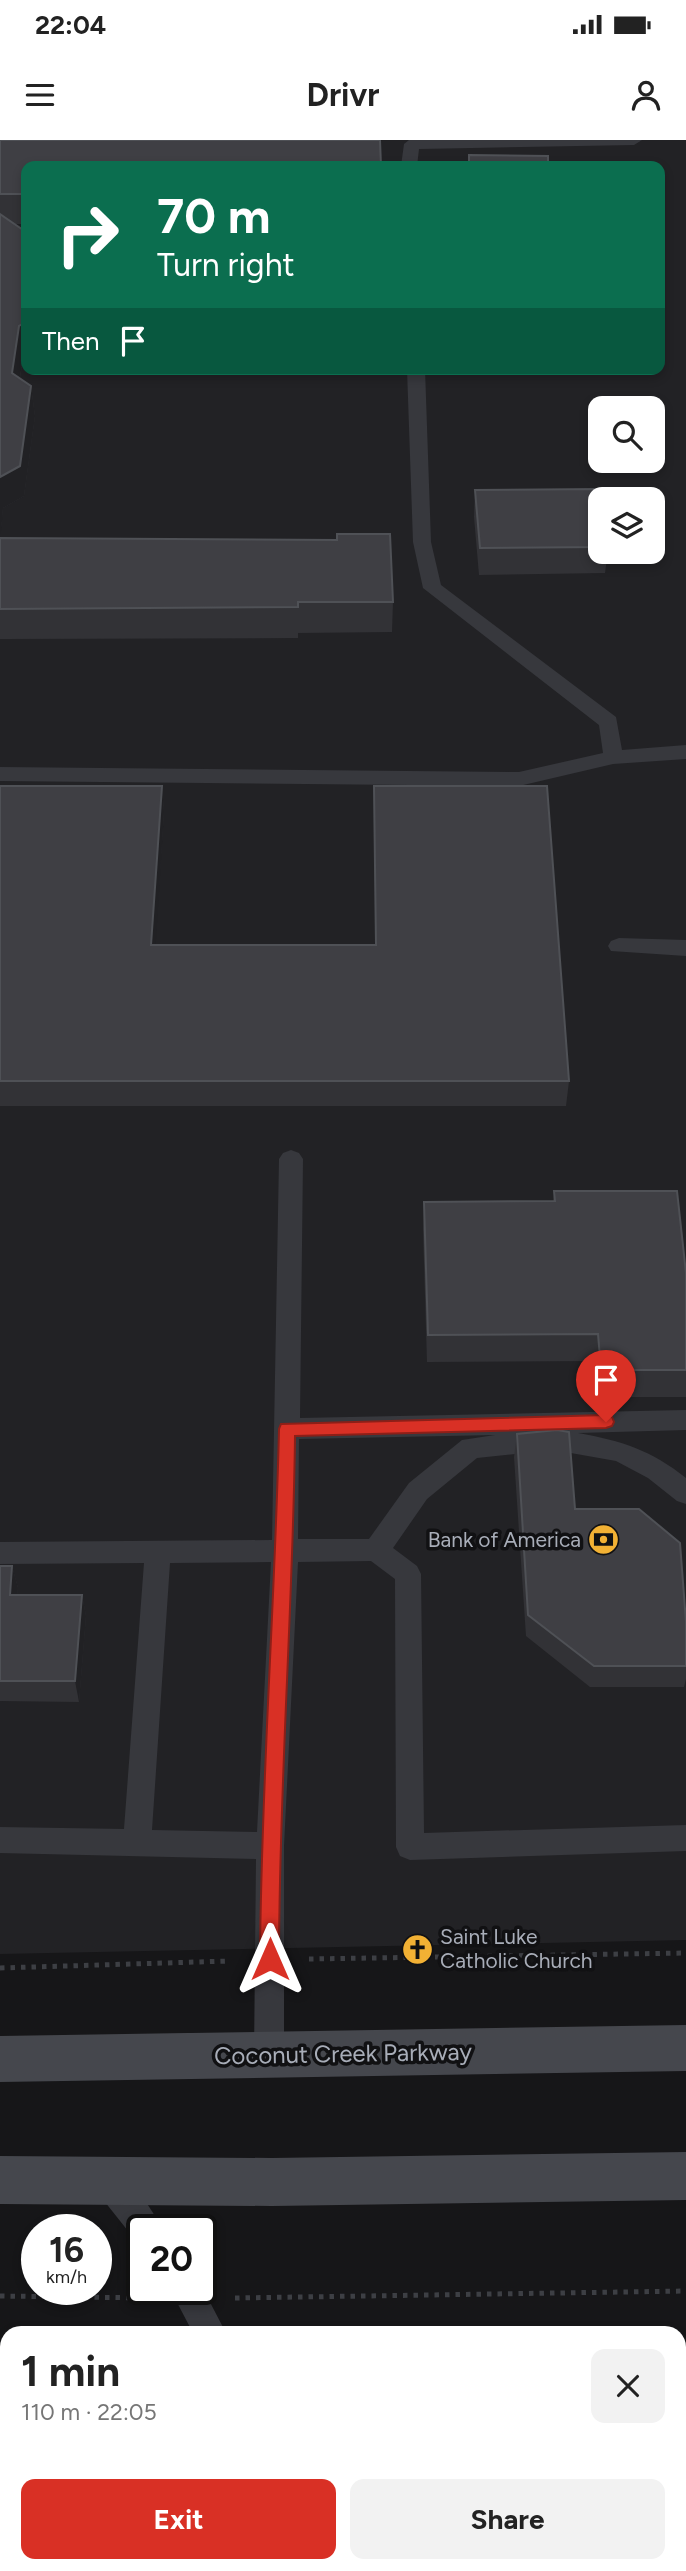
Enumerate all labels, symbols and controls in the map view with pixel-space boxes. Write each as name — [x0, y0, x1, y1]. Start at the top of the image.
text: 22:04 — [35, 9, 106, 41]
icon: menu — [21, 76, 59, 114]
text: Drivr — [307, 76, 379, 114]
icon: person — [627, 76, 665, 114]
text: 70 m — [157, 186, 270, 245]
icon: right — [42, 189, 133, 280]
text: Turn right — [157, 246, 295, 284]
icon: arrive — [114, 322, 152, 360]
text: Then — [42, 325, 100, 357]
map controls — [588, 396, 665, 564]
button: search — [588, 396, 665, 473]
button: layers — [588, 487, 665, 564]
pin — [576, 1350, 636, 1422]
icon: arrive — [587, 1361, 625, 1399]
bank icon: Bank of America — [587, 1523, 621, 1557]
place label: Bank of America — [428, 1527, 581, 1552]
position arrow — [233, 1922, 307, 1996]
place label: Saint Luke Catholic Church — [440, 1924, 592, 1973]
church icon: Saint Luke Catholic Church — [400, 1932, 434, 1966]
street label: Coconut Creek Parkway — [214, 2037, 473, 2070]
speed limit sign: 20 — [126, 2214, 217, 2305]
text: 16 — [49, 2229, 84, 2271]
text: km/h — [46, 2266, 87, 2288]
text: 1 min — [21, 2346, 120, 2397]
button: close — [591, 2349, 665, 2423]
text: 110 m · 22:05 — [21, 2398, 157, 2426]
button: Exit — [21, 2479, 336, 2559]
button: Share — [350, 2479, 665, 2559]

